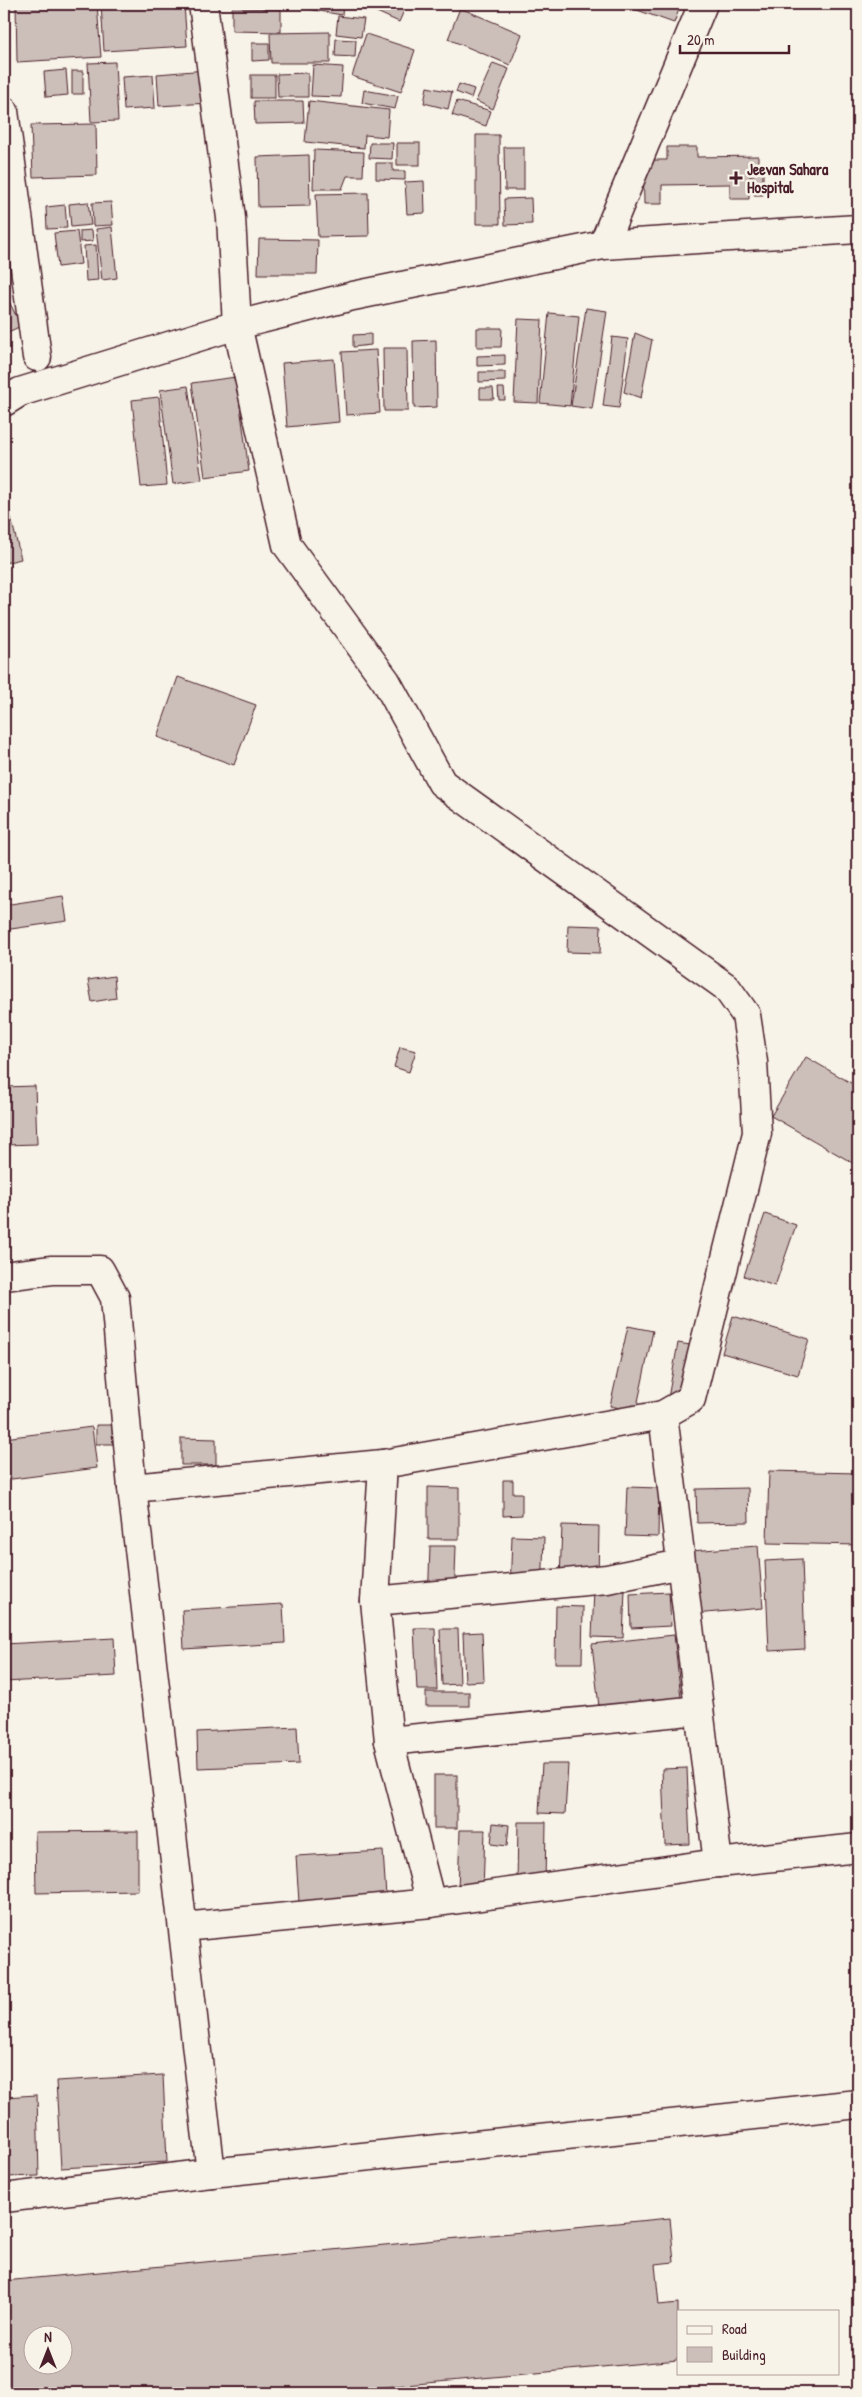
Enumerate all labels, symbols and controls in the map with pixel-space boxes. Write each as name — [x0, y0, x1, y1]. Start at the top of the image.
scale bar — [680, 22, 788, 54]
text: 20 m — [687, 29, 714, 50]
place label: Jeevan Sahara Hospital — [747, 158, 829, 199]
marker: Jeevan Sahara Hospital — [729, 171, 743, 185]
legend — [677, 2310, 840, 2374]
text: Road — [722, 2318, 747, 2339]
north arrow — [22, 2324, 72, 2374]
text: N — [44, 2327, 52, 2346]
text: Building — [722, 2344, 766, 2365]

